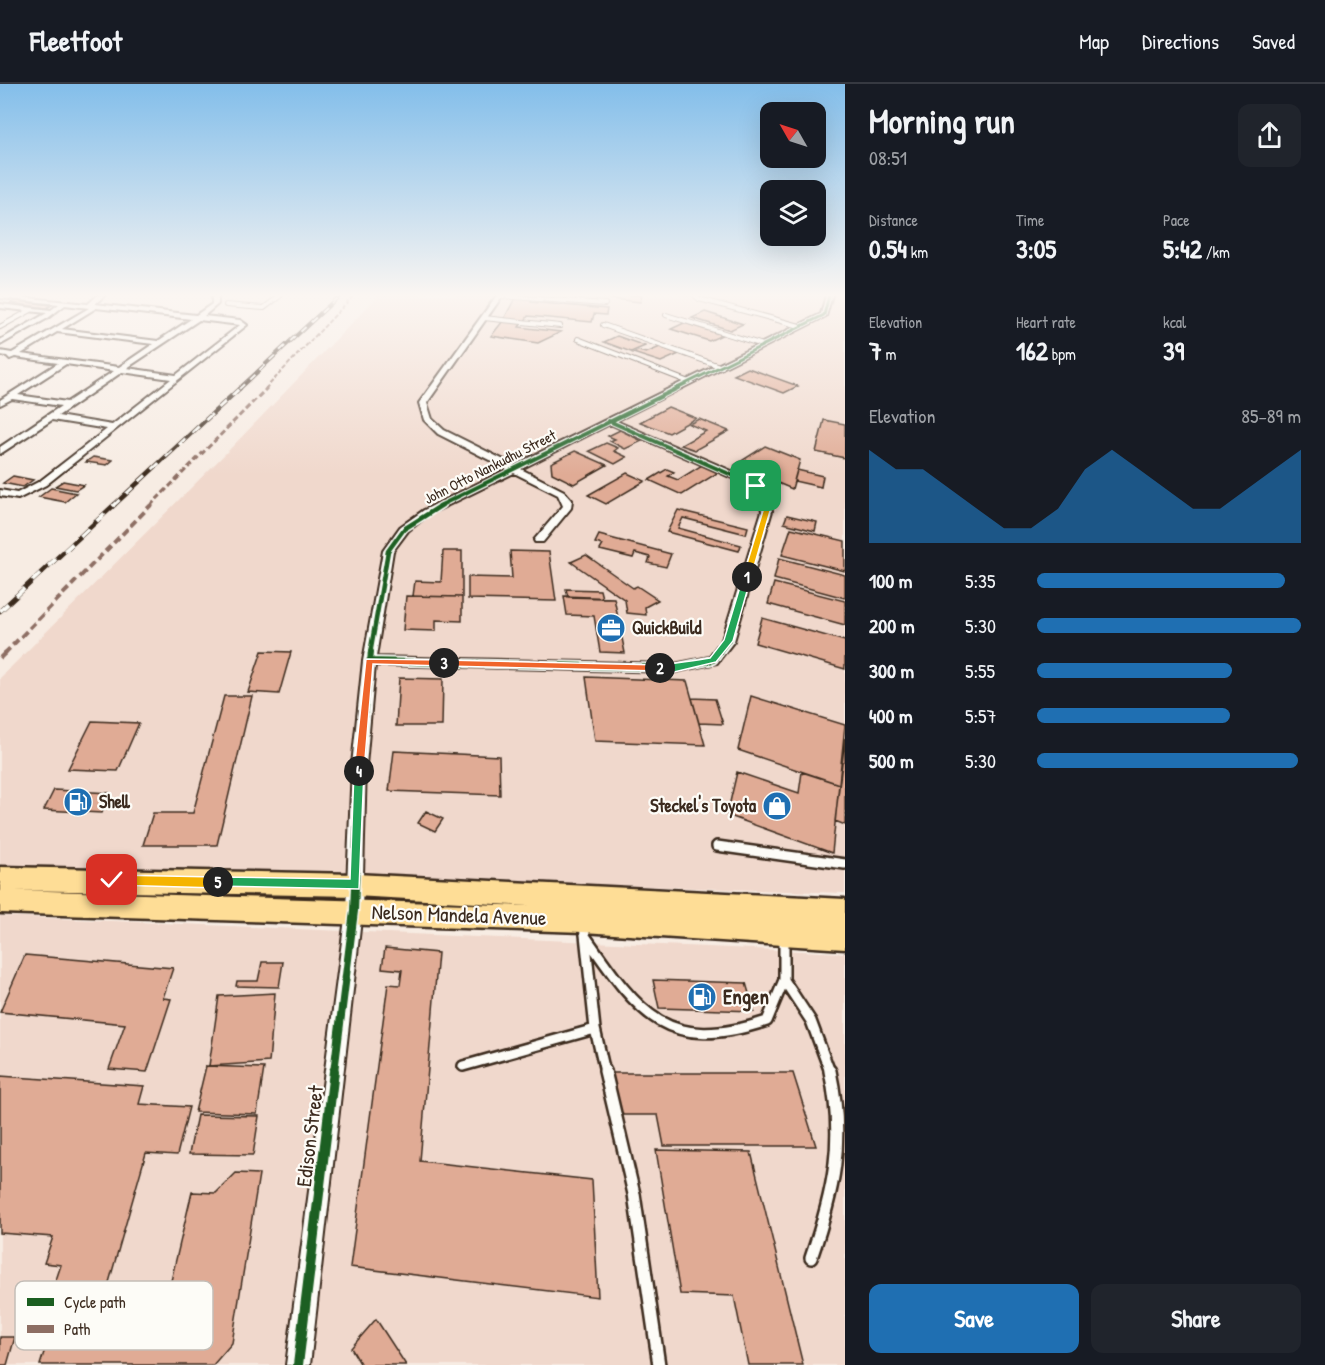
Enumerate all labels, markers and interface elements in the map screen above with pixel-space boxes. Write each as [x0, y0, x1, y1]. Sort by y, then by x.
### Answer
text: Fleetfoot [30, 22, 122, 60]
text: Map [1079, 27, 1109, 56]
text: Directions [1142, 27, 1219, 56]
text: Saved [1252, 27, 1295, 56]
text: Morning run [869, 99, 1015, 143]
north arrow [760, 102, 826, 168]
map controls [760, 102, 826, 246]
button: share [1238, 104, 1301, 167]
text: 08:51 [869, 144, 907, 171]
button: layers [760, 180, 826, 246]
text: Distance [869, 209, 918, 231]
text: Time [1016, 209, 1044, 231]
text: Pace [1163, 209, 1190, 231]
text: 0.54 [869, 231, 907, 266]
text: 3:05 [1016, 231, 1056, 266]
text: 5:42 [1163, 231, 1202, 266]
text: km [907, 241, 928, 263]
text: /km [1202, 241, 1230, 263]
text: Elevation [869, 311, 922, 333]
text: Heart rate [1016, 311, 1076, 333]
text: kcal [1163, 311, 1186, 333]
text: 7 [869, 333, 882, 368]
text: 162 [1016, 333, 1048, 368]
text: 39 [1163, 333, 1184, 368]
text: m [882, 343, 896, 365]
text: bpm [1048, 343, 1076, 365]
text: Elevation [869, 402, 935, 429]
text: 85–89 m [1241, 402, 1301, 429]
street label: John Otto Nankudhu Street [420, 424, 560, 509]
pin [730, 460, 781, 511]
icon: arrive [739, 469, 772, 502]
pin: 1 [732, 562, 762, 592]
text: 1 [744, 566, 750, 588]
text: 100 m [869, 567, 912, 594]
text: 5:35 [965, 567, 996, 594]
office icon: QuickBuild [595, 612, 627, 644]
text: 200 m [869, 612, 914, 639]
text: 5:30 [965, 612, 996, 639]
place label: QuickBuild [632, 615, 702, 640]
pin: 3 [429, 648, 459, 678]
text: 3 [440, 652, 448, 674]
pin: 2 [645, 653, 675, 683]
text: 2 [656, 657, 664, 679]
text: 300 m [869, 657, 914, 684]
text: 5:55 [965, 657, 995, 684]
text: 400 m [869, 702, 913, 729]
text: 5:57 [965, 702, 996, 729]
text: 500 m [869, 747, 914, 774]
text: 5:30 [965, 747, 996, 774]
pin: 4 [344, 756, 374, 786]
text: 4 [356, 760, 362, 782]
fuel station icon: Shell [62, 786, 94, 818]
place label: Shell [99, 789, 131, 814]
shop icon: Steckel's Toyota [761, 790, 793, 822]
place label: Steckel's Toyota [650, 793, 757, 819]
pin [86, 854, 137, 905]
icon: check [95, 863, 128, 896]
pin: 5 [203, 867, 233, 897]
text: 5 [215, 871, 221, 893]
street label: Nelson Mandela Avenue [371, 897, 547, 932]
fuel station icon: Engen [686, 981, 718, 1013]
place label: Engen [723, 982, 769, 1012]
street label: Edison Street [289, 1083, 330, 1188]
legend [15, 1281, 213, 1350]
button: Save [869, 1284, 1079, 1353]
button: Share [1091, 1284, 1301, 1353]
text: Cycle path [64, 1291, 126, 1313]
text: Path [64, 1318, 90, 1340]

